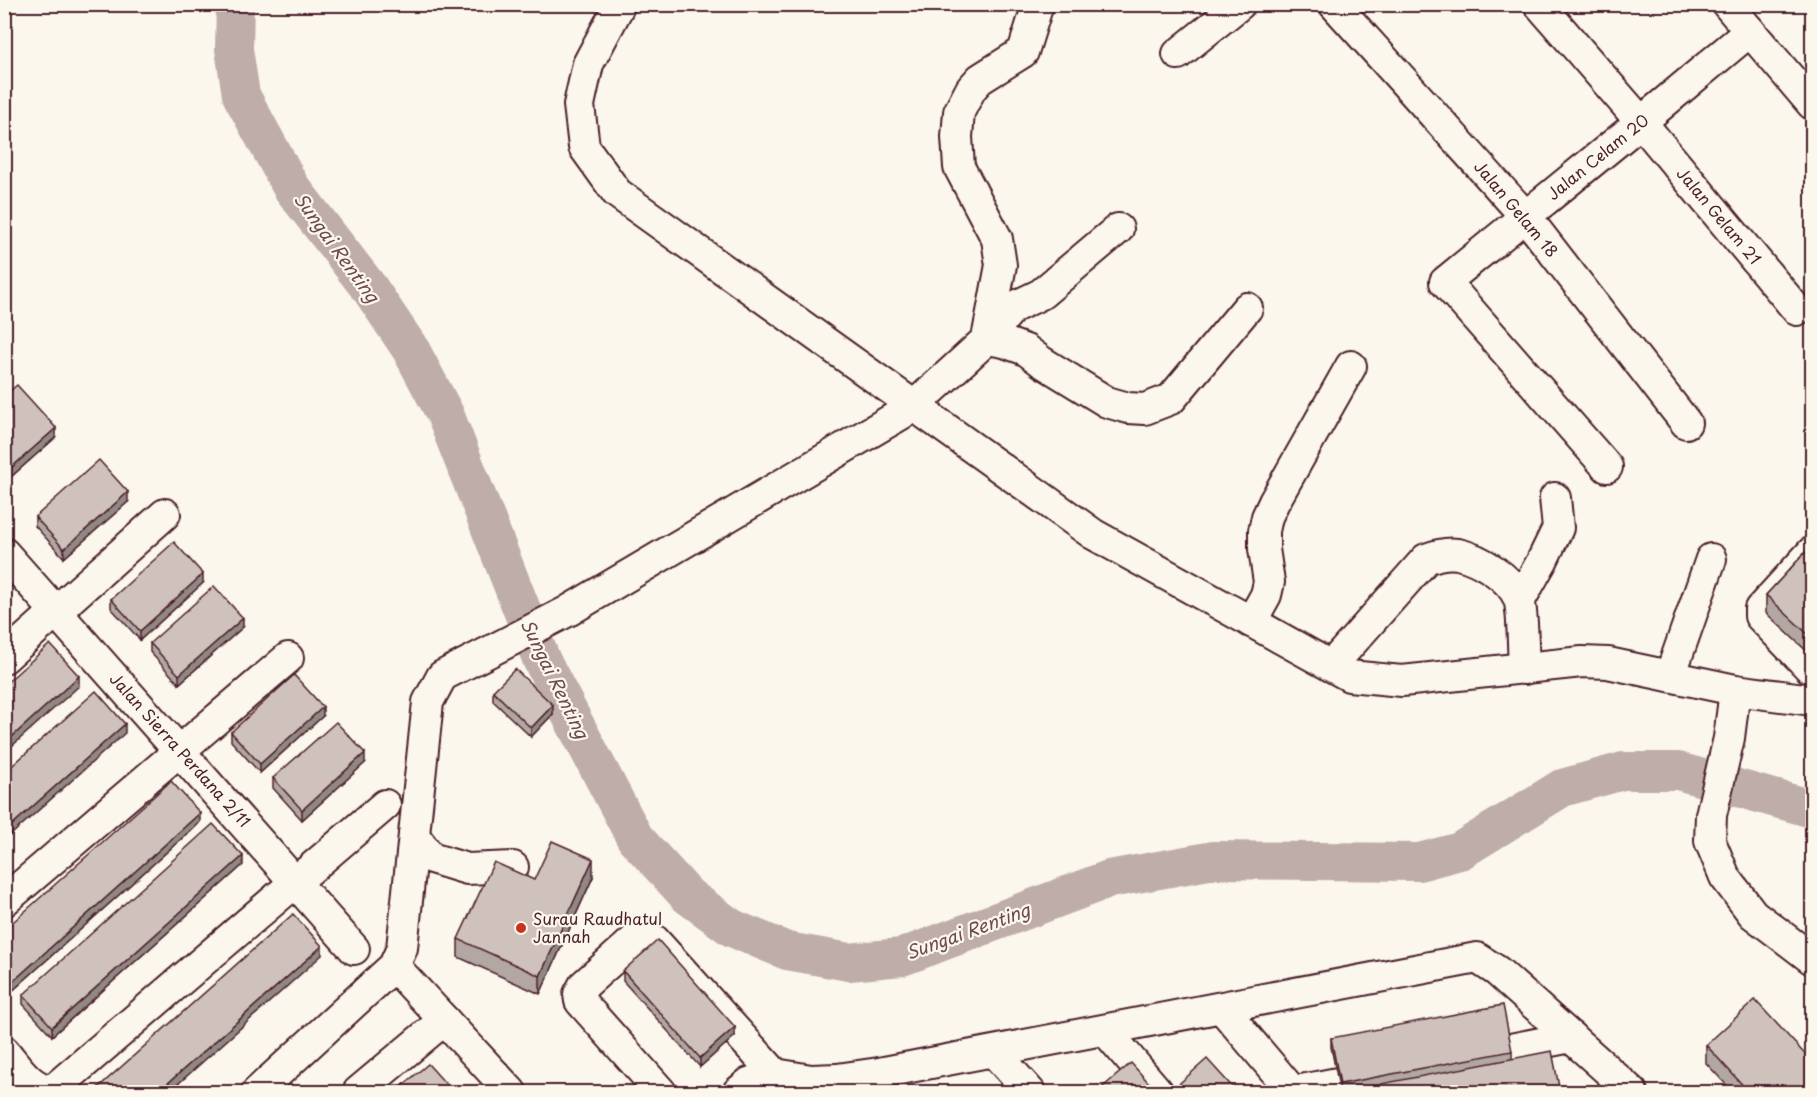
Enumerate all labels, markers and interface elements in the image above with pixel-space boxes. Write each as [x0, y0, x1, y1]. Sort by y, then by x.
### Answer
street label: Jalan Celam 20 [1541, 108, 1653, 205]
street label: Jalan Gelam 18 [1469, 155, 1564, 262]
street label: Jalan Gelam 21 [1672, 161, 1768, 269]
water label: Sungai Renting [288, 187, 387, 309]
water label: Sungai Renting [515, 614, 597, 744]
street label: Jalan Sierra Perdana 2/11 [105, 667, 257, 832]
water label: Sungai Renting [902, 895, 1035, 966]
place label: Surau Raudhatul Jannah [533, 906, 662, 948]
marker: Surau Raudhatul Jannah [514, 921, 528, 935]

